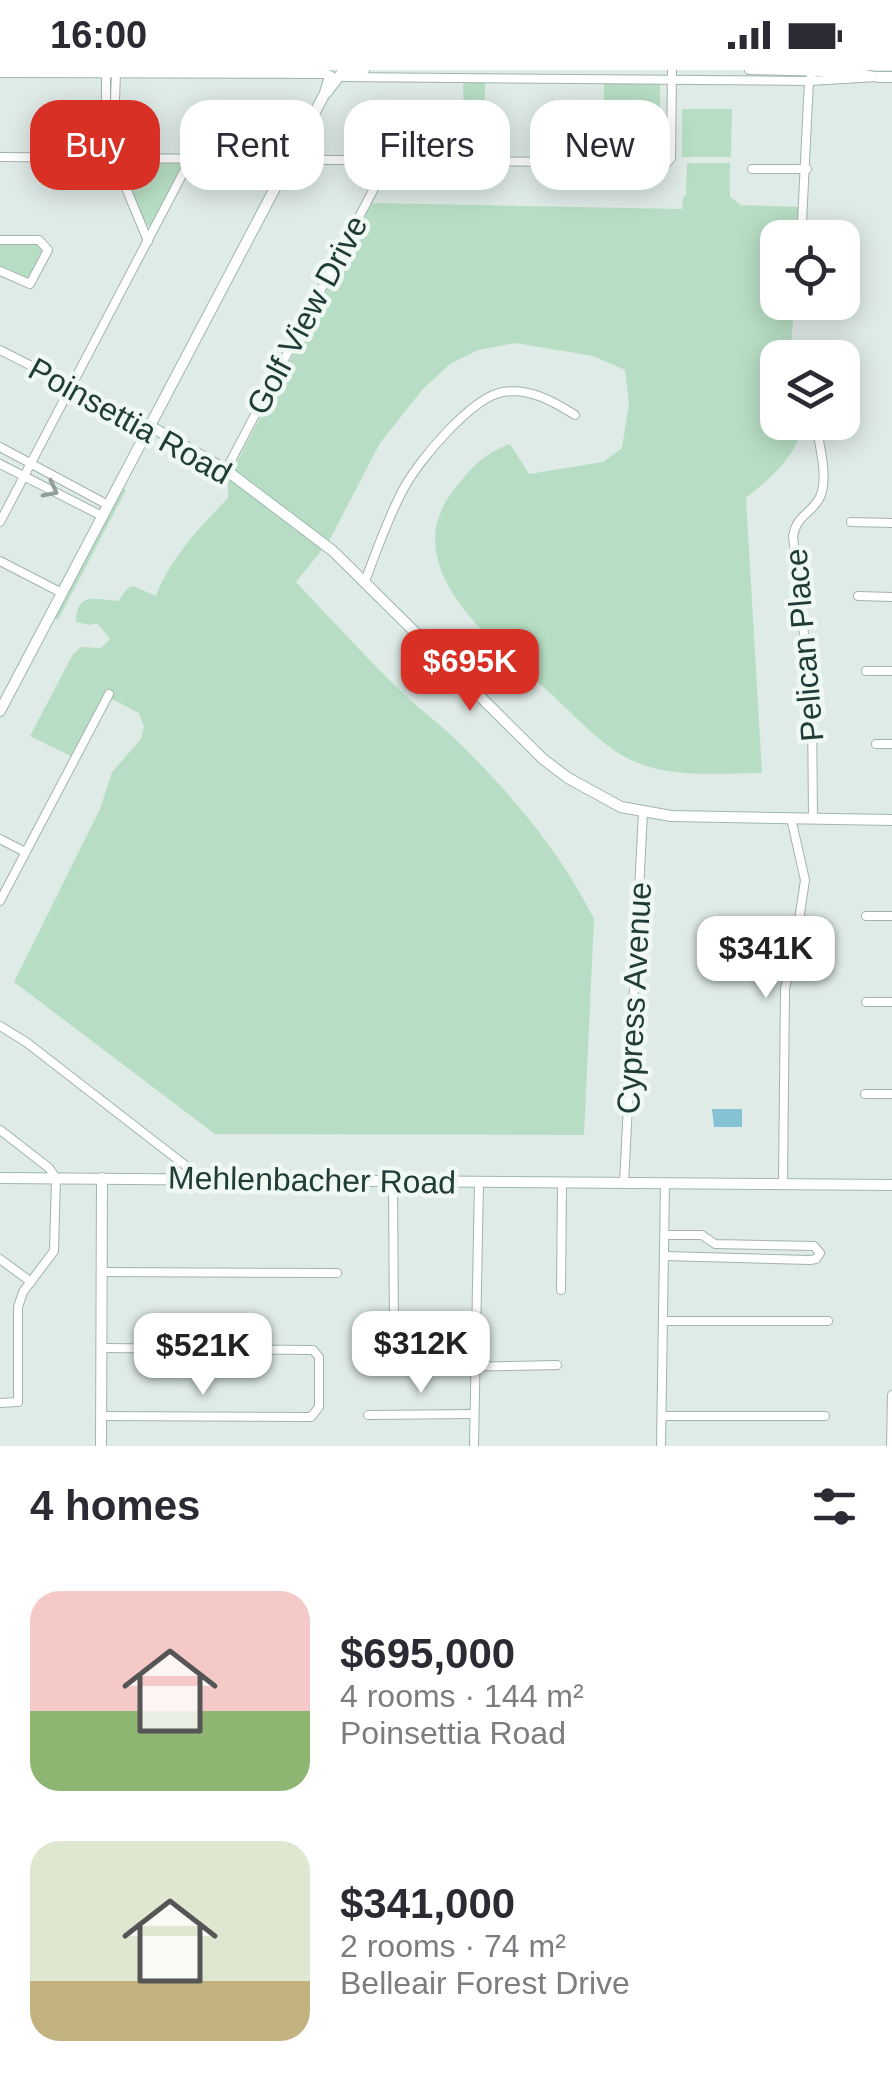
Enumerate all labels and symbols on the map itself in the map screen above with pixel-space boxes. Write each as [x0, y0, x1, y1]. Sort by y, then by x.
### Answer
street label: Golf View Drive [239, 209, 375, 421]
street label: Poinsettia Road [22, 350, 238, 492]
one-way arrow [41, 478, 59, 498]
street label: Pelican Place [778, 547, 830, 743]
pin: $695K [400, 629, 540, 714]
street label: Cypress Avenue [610, 881, 658, 1115]
pin: $341K [696, 916, 836, 1001]
street label: Mehlenbacher Road [168, 1159, 456, 1201]
pin: $312K [351, 1311, 491, 1396]
pin: $521K [133, 1313, 273, 1398]

